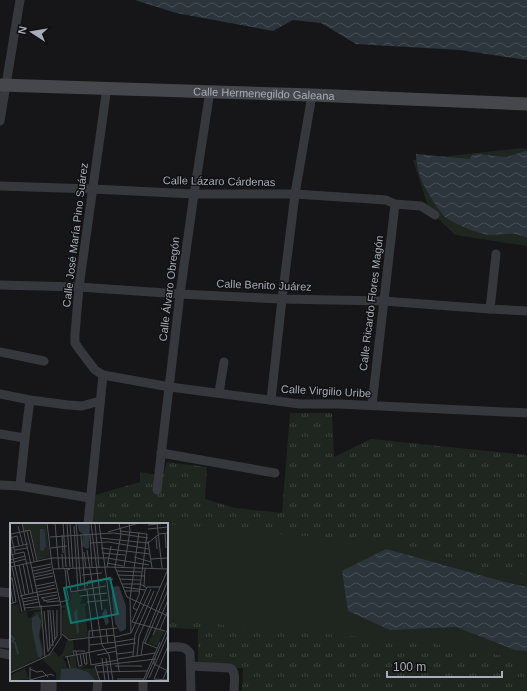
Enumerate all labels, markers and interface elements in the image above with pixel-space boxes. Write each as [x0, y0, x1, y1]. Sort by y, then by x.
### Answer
north arrow [12, 12, 52, 52]
text: N [16, 25, 29, 35]
street label: Calle Hermenegildo Galeana [193, 85, 336, 102]
street label: Calle José María Pino Suárez [60, 162, 90, 308]
street label: Calle Lázaro Cárdenas [163, 174, 276, 188]
street label: Calle Ricardo Flores Magón [357, 235, 385, 371]
street label: Calle Álvaro Obregón [157, 236, 181, 342]
street label: Calle Benito Juárez [216, 277, 312, 293]
street label: Calle Virgilio Uribe [281, 383, 371, 399]
inset map [10, 523, 168, 681]
scale bar [387, 653, 502, 679]
text: 100 m [393, 660, 426, 674]

